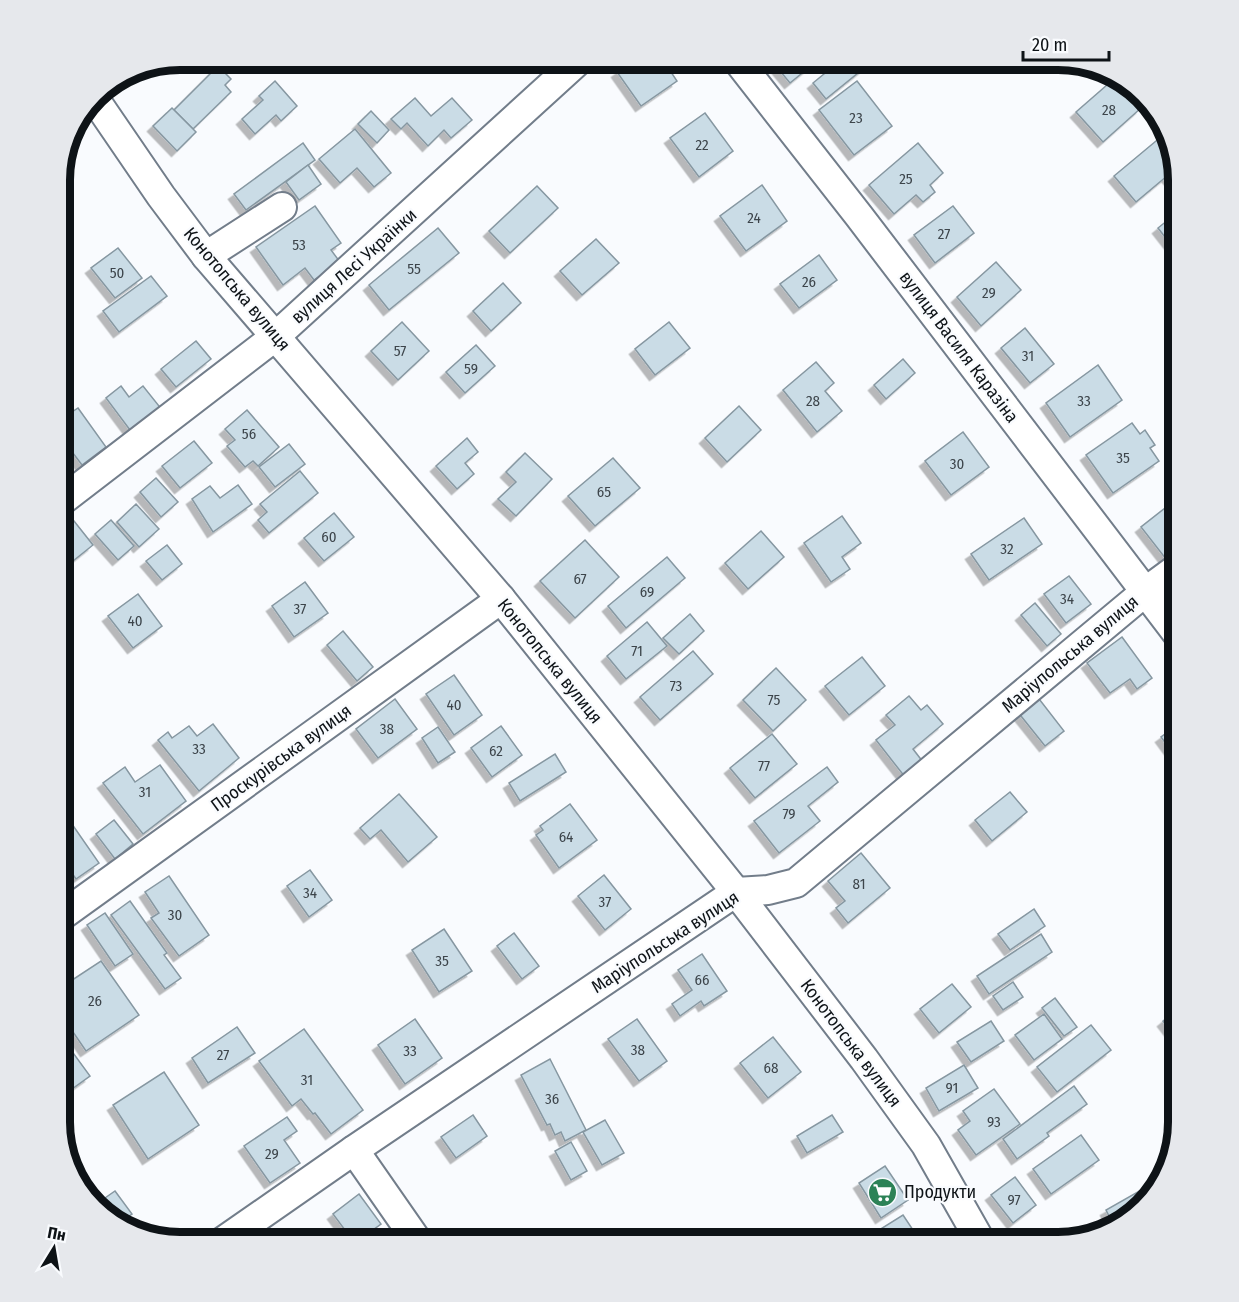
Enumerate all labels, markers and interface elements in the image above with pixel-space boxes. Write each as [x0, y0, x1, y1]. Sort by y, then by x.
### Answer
scale bar [1023, 24, 1108, 62]
text: 20 m [1032, 34, 1067, 56]
house number: 28 [1102, 101, 1116, 119]
house number: 23 [849, 109, 863, 127]
house number: 22 [695, 136, 709, 154]
house number: 25 [899, 170, 913, 188]
street label: вулиця Лесі Українки [287, 204, 421, 328]
house number: 24 [747, 209, 761, 227]
street label: Конотопська вулиця [179, 223, 295, 355]
house number: 27 [938, 225, 950, 243]
house number: 53 [292, 236, 306, 254]
house number: 55 [407, 260, 421, 278]
house number: 50 [110, 264, 124, 282]
street label: вулиця Василя Каразіна [895, 267, 1023, 427]
house number: 26 [802, 273, 816, 291]
house number: 29 [982, 284, 996, 302]
house number: 57 [394, 342, 406, 360]
house number: 31 [1022, 347, 1034, 365]
house number: 59 [464, 360, 478, 378]
house number: 28 [806, 392, 820, 410]
house number: 33 [1077, 392, 1091, 410]
house number: 56 [242, 425, 256, 443]
house number: 35 [1116, 449, 1130, 467]
house number: 30 [950, 455, 964, 473]
house number: 65 [597, 483, 611, 501]
house number: 60 [321, 528, 337, 546]
house number: 32 [1000, 540, 1014, 558]
house number: 67 [573, 570, 587, 588]
house number: 69 [640, 583, 654, 601]
street label: Маріупольська вулиця [997, 590, 1143, 718]
house number: 34 [1060, 590, 1074, 608]
street label: Конотопська вулиця [493, 594, 607, 728]
house number: 37 [294, 600, 306, 618]
house number: 40 [127, 612, 143, 630]
house number: 71 [631, 642, 643, 660]
house number: 73 [670, 677, 683, 695]
house number: 75 [768, 691, 780, 709]
house number: 40 [446, 696, 462, 714]
street label: Проскурівська вулиця [206, 700, 356, 816]
house number: 38 [380, 720, 394, 738]
house number: 33 [192, 740, 206, 758]
house number: 62 [489, 742, 503, 760]
house number: 77 [758, 757, 770, 775]
house number: 31 [139, 783, 151, 801]
house number: 79 [782, 805, 796, 823]
house number: 64 [559, 828, 573, 846]
house number: 81 [853, 875, 865, 893]
house number: 34 [303, 884, 317, 902]
street label: Маріупольська вулиця [587, 886, 743, 998]
house number: 37 [599, 893, 611, 911]
house number: 30 [168, 906, 182, 924]
house number: 35 [435, 952, 449, 970]
house number: 66 [695, 971, 709, 989]
street label: Конотопська вулиця [796, 975, 906, 1111]
house number: 26 [88, 992, 102, 1010]
house number: 38 [631, 1041, 645, 1059]
house number: 33 [403, 1042, 417, 1060]
house number: 27 [217, 1046, 229, 1064]
house number: 68 [764, 1059, 778, 1077]
house number: 31 [301, 1071, 313, 1089]
house number: 91 [946, 1079, 958, 1097]
house number: 36 [545, 1090, 559, 1108]
house number: 93 [987, 1113, 1001, 1131]
house number: 29 [265, 1145, 279, 1163]
supermarket icon: Продукти [867, 1176, 899, 1208]
place label: Продукти [904, 1181, 976, 1203]
house number: 97 [1007, 1191, 1021, 1209]
north arrow [24, 1218, 84, 1278]
text: Пн [46, 1223, 67, 1245]

